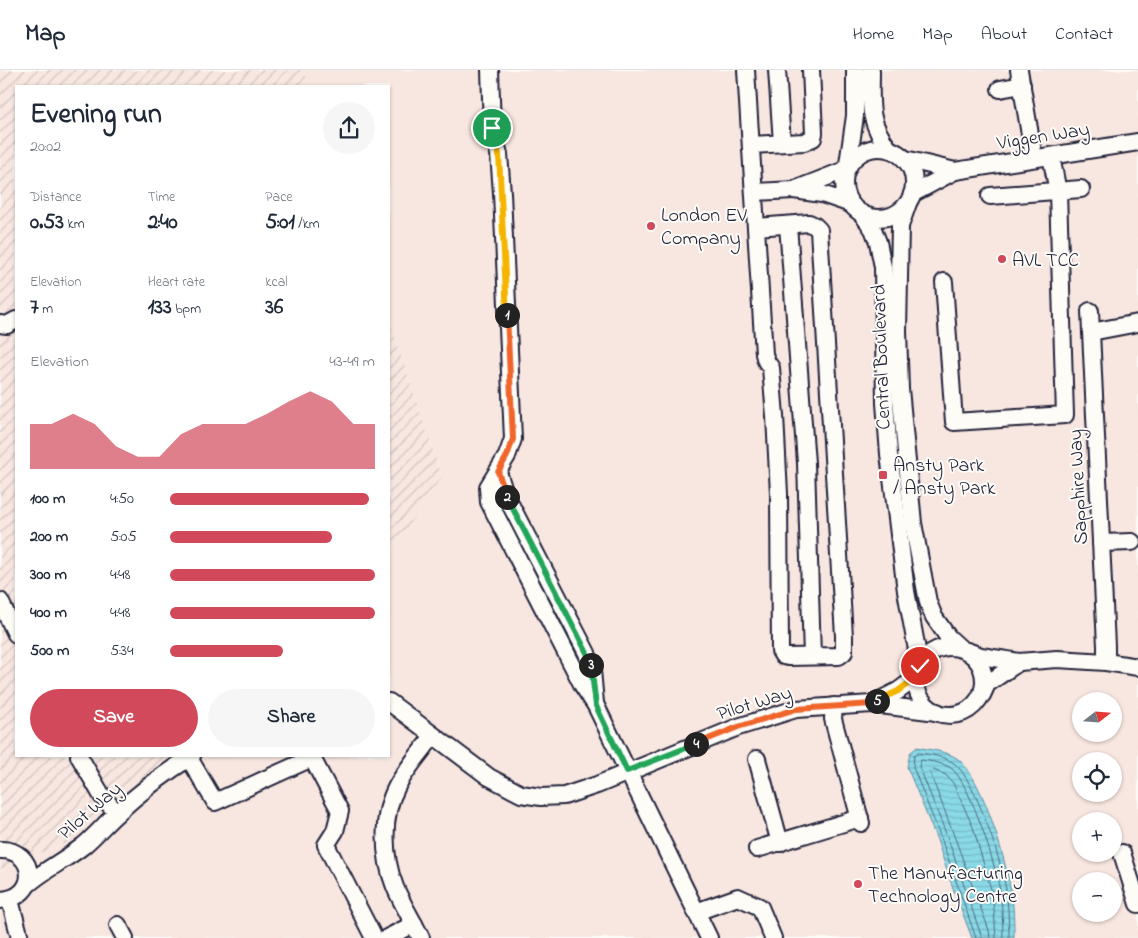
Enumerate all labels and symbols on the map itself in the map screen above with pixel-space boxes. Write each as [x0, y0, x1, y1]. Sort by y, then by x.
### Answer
pin [471, 107, 513, 149]
street label: Viggen Way [994, 116, 1092, 160]
place label: London EV Company [661, 202, 747, 254]
marker: London EV Company [645, 220, 657, 232]
place label: AVL TCC [1012, 247, 1079, 276]
marker: AVL TCC [996, 253, 1008, 265]
street label: Central Boulevard [865, 284, 900, 430]
pin: 1 [494, 302, 520, 328]
street label: Sapphire Way [1062, 428, 1097, 545]
place label: Ansty Park / Ansty Park [893, 452, 996, 504]
marker: Ansty Park / Ansty Park [877, 469, 889, 481]
pin: 2 [494, 484, 520, 510]
pin [899, 645, 941, 687]
pin: 3 [578, 652, 604, 678]
street label: Pilot Way [714, 679, 796, 729]
pin: 5 [864, 688, 890, 714]
north arrow [1072, 692, 1122, 742]
pin: 4 [684, 732, 708, 756]
street label: Pilot Way [52, 776, 129, 848]
place label: The Manufacturing Technology Centre [868, 860, 1023, 913]
marker: The Manufacturing Technology Centre [852, 878, 864, 890]

